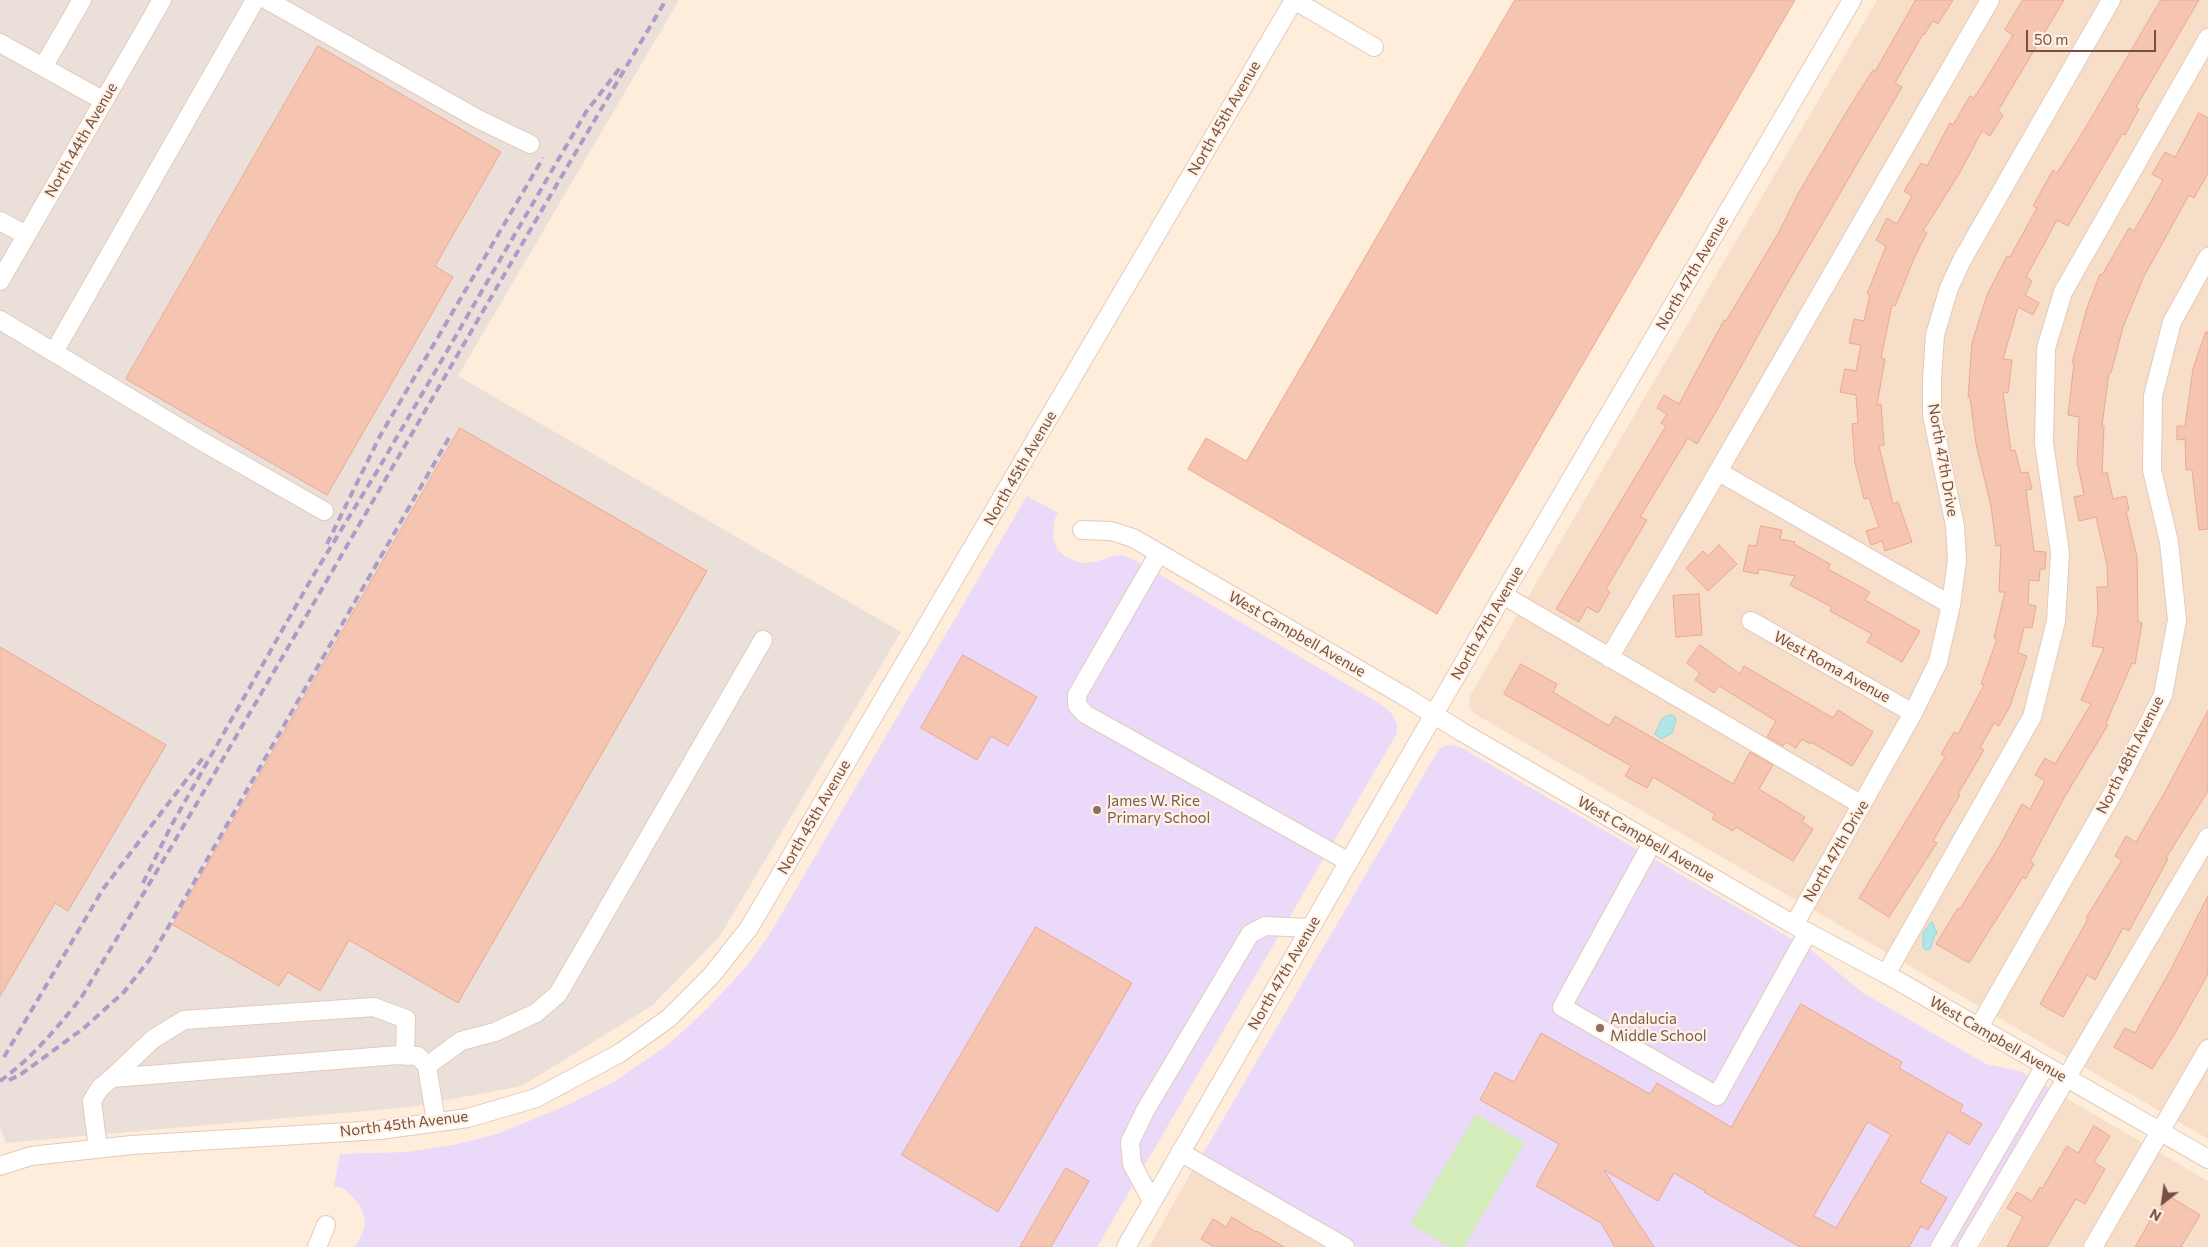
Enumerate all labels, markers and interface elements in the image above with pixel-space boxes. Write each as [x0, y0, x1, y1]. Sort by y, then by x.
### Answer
scale bar [2028, 20, 2158, 52]
text: 50 m [2034, 30, 2068, 48]
street label: North 45th Avenue [1184, 58, 1264, 178]
street label: North 44th Avenue [41, 79, 121, 201]
street label: North 47th Avenue [1652, 213, 1732, 333]
street label: North 47th Drive [1924, 402, 1962, 518]
street label: North 45th Avenue [980, 408, 1060, 528]
street label: North 47th Avenue [1447, 563, 1527, 683]
street label: West Campbell Avenue [1225, 587, 1369, 681]
street label: West Roma Avenue [1771, 628, 1893, 706]
street label: North 48th Avenue [2093, 693, 2167, 817]
street label: North 45th Avenue [774, 757, 854, 877]
place label: James W. Rice Primary School [1107, 792, 1210, 827]
street label: West Campbell Avenue [1574, 792, 1718, 886]
street label: North 47th Drive [1800, 797, 1872, 905]
marker: James W. Rice Primary School [1091, 804, 1103, 816]
street label: North 47th Avenue [1244, 913, 1324, 1033]
street label: West Campbell Avenue [1926, 992, 2070, 1086]
place label: Andalucia Middle School [1610, 1010, 1707, 1045]
marker: Andalucia Middle School [1594, 1022, 1606, 1034]
street label: North 45th Avenue [339, 1107, 469, 1141]
north arrow [2138, 1177, 2188, 1227]
text: N [2146, 1205, 2164, 1225]

